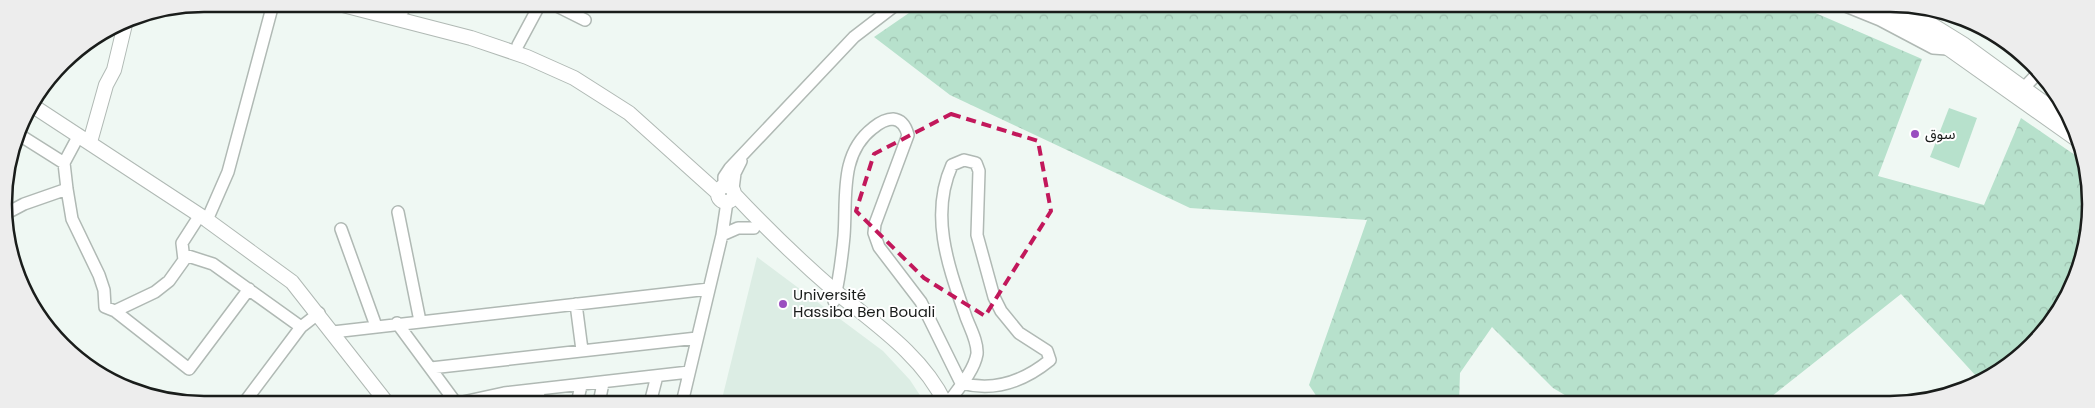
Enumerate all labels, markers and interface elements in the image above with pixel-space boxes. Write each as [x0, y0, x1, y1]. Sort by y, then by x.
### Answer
place label: سوق [1925, 123, 1956, 144]
marker: سوق [1909, 128, 1921, 140]
place label: Université Hassiba Ben Bouali [793, 284, 935, 322]
marker: Université Hassiba Ben Bouali [777, 298, 789, 310]

